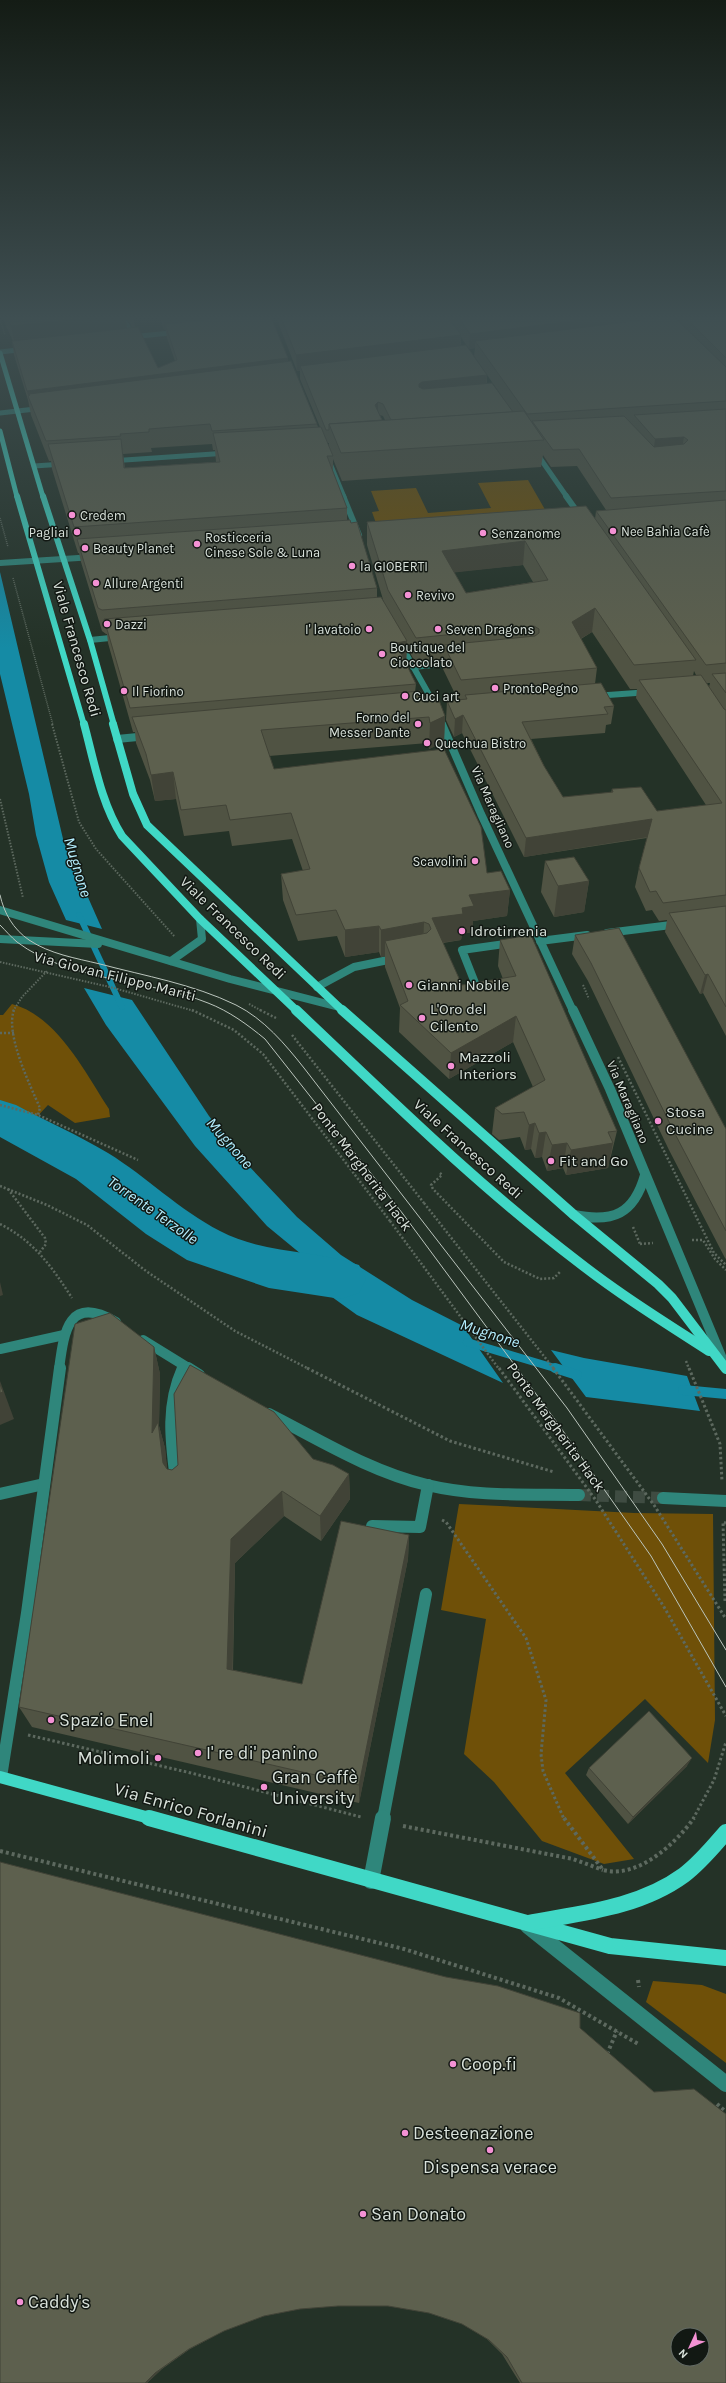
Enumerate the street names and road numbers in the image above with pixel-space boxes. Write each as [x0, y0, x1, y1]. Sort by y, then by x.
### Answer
street label: Viale Francesco Redi [49, 579, 105, 719]
street label: Via Maragliano [468, 764, 518, 850]
street label: Viale Francesco Redi [176, 873, 290, 983]
street label: Via Giovan Filippo Mariti [32, 947, 198, 1005]
street label: Via Maragliano [604, 1058, 652, 1146]
street label: Viale Francesco Redi [410, 1095, 526, 1203]
street label: Ponte Margherita Hack [308, 1099, 416, 1235]
street label: Ponte Margherita Hack [503, 1359, 609, 1495]
street label: Via Enrico Forlanini [112, 1778, 270, 1842]

